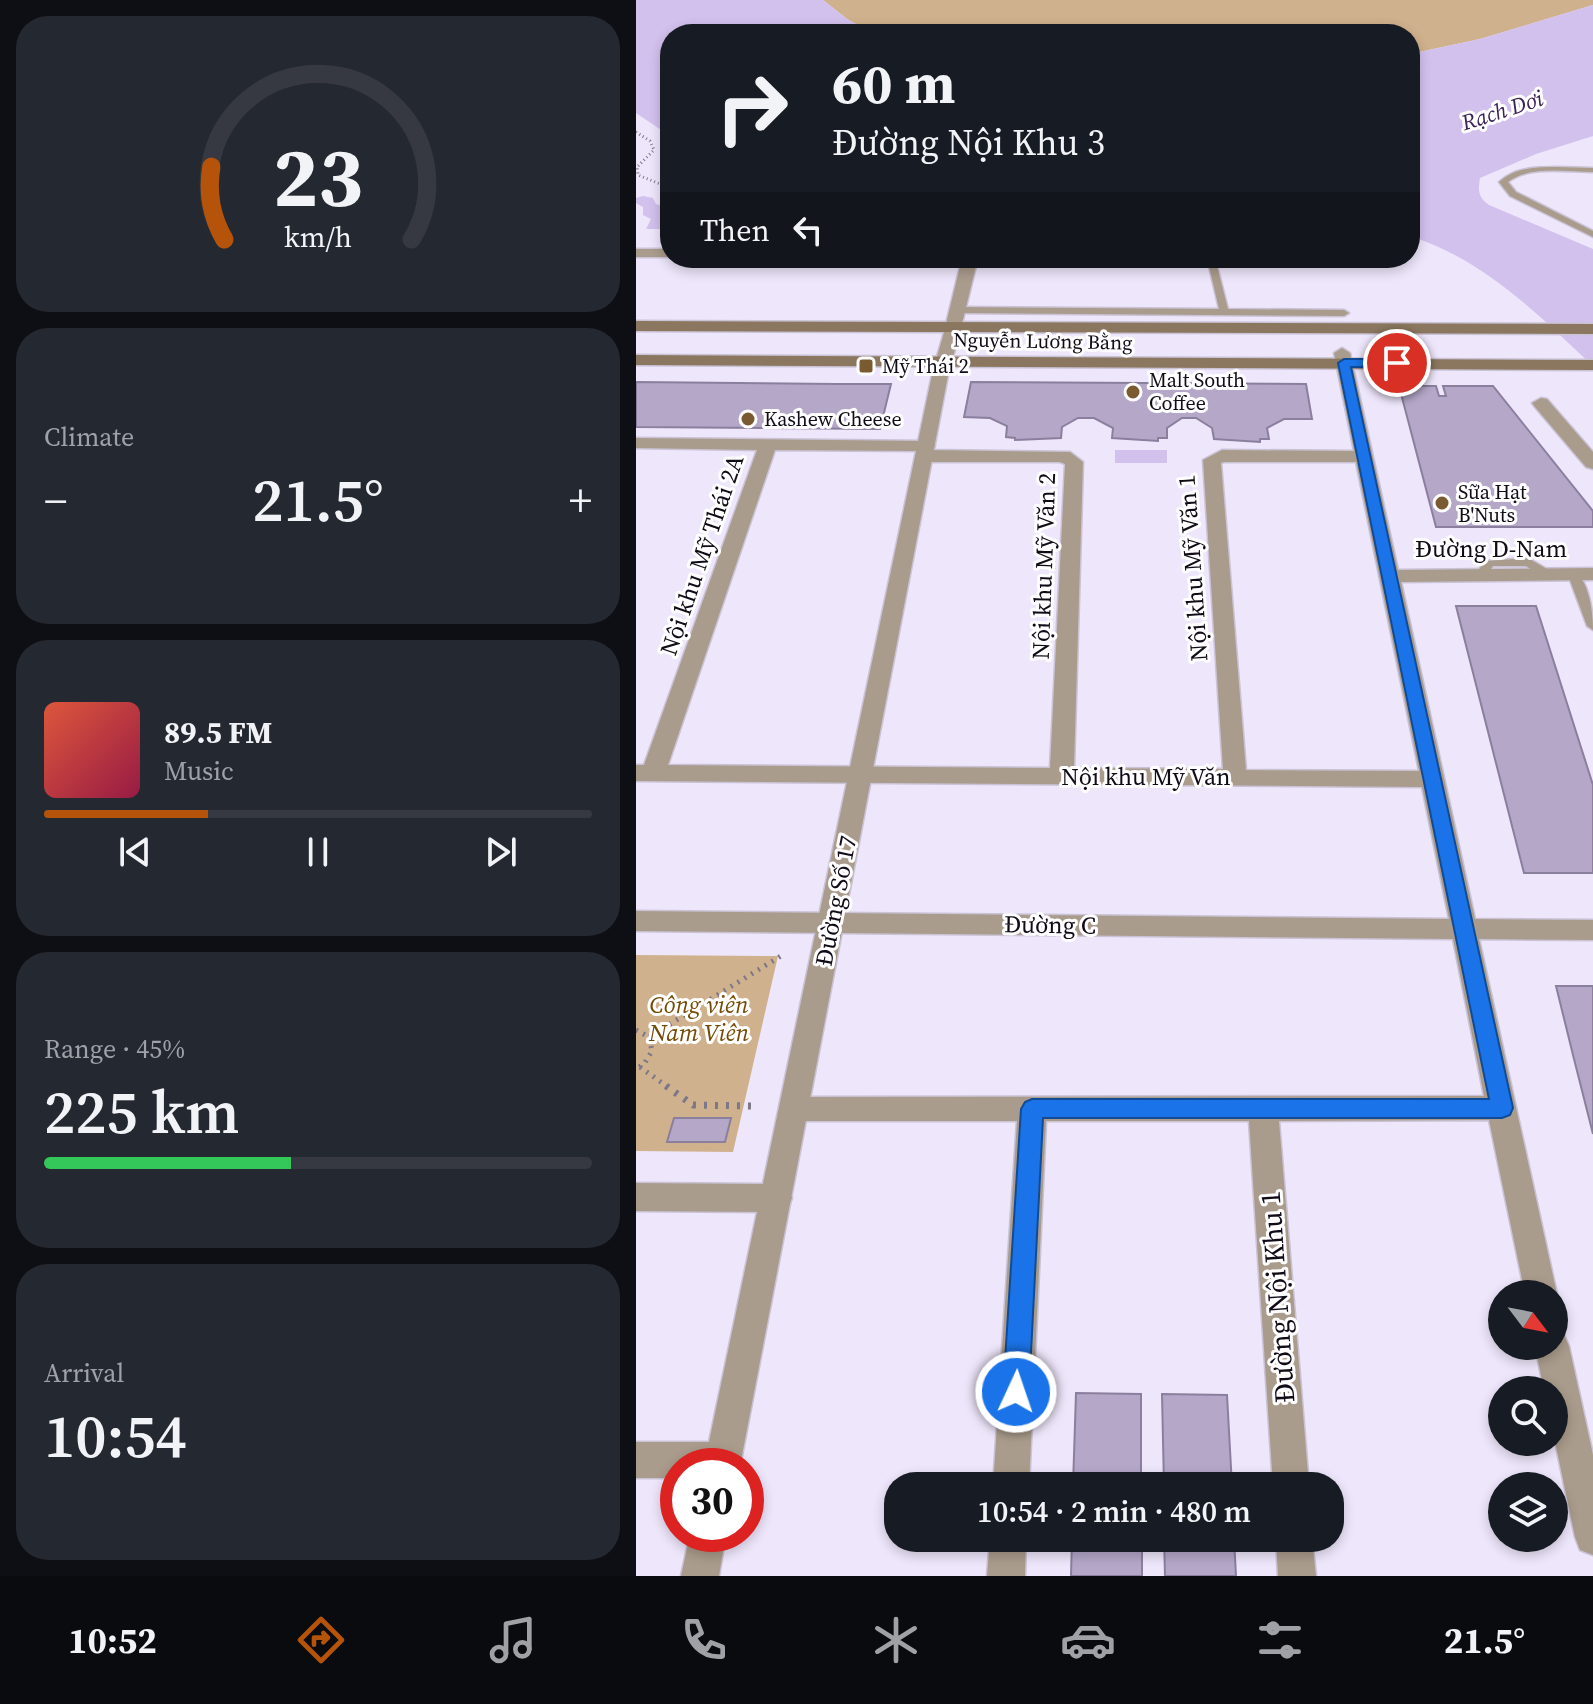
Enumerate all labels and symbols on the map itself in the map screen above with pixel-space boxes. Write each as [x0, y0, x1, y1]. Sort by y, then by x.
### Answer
water label: Rạch Dơi [1456, 83, 1547, 138]
street label: Nguyễn Lương Bằng [953, 325, 1133, 357]
pin [1363, 329, 1431, 397]
place label: Mỹ Thái 2 [882, 352, 969, 380]
marker: Mỹ Thái 2 [857, 357, 875, 375]
place label: Malt South Coffee [1149, 366, 1245, 417]
marker: Malt South Coffee [1124, 383, 1142, 401]
place label: Kashew Cheese [764, 405, 902, 433]
marker: Kashew Cheese [739, 410, 757, 428]
street label: Nội khu Mỹ Thái 2A [652, 450, 751, 660]
street label: Nội khu Mỹ Văn 2 [1024, 472, 1063, 660]
street label: Nội khu Mỹ Văn 1 [1170, 474, 1215, 662]
place label: Sữa Hạt B'Nuts [1458, 478, 1527, 529]
marker: Sữa Hạt B'Nuts [1433, 494, 1451, 512]
street label: Đường D-Nam [1415, 532, 1567, 565]
street label: Nội khu Mỹ Văn [1061, 760, 1231, 793]
street label: Đường Số 17 [807, 833, 864, 969]
street label: Đường C [1004, 907, 1096, 942]
park label: Công viên Nam Viên [648, 988, 750, 1049]
street label: Đường Nội Khu 1 [1251, 1190, 1303, 1404]
north arrow [1488, 1280, 1568, 1360]
position arrow [974, 1350, 1058, 1434]
speed limit sign: 30 [660, 1448, 764, 1552]

